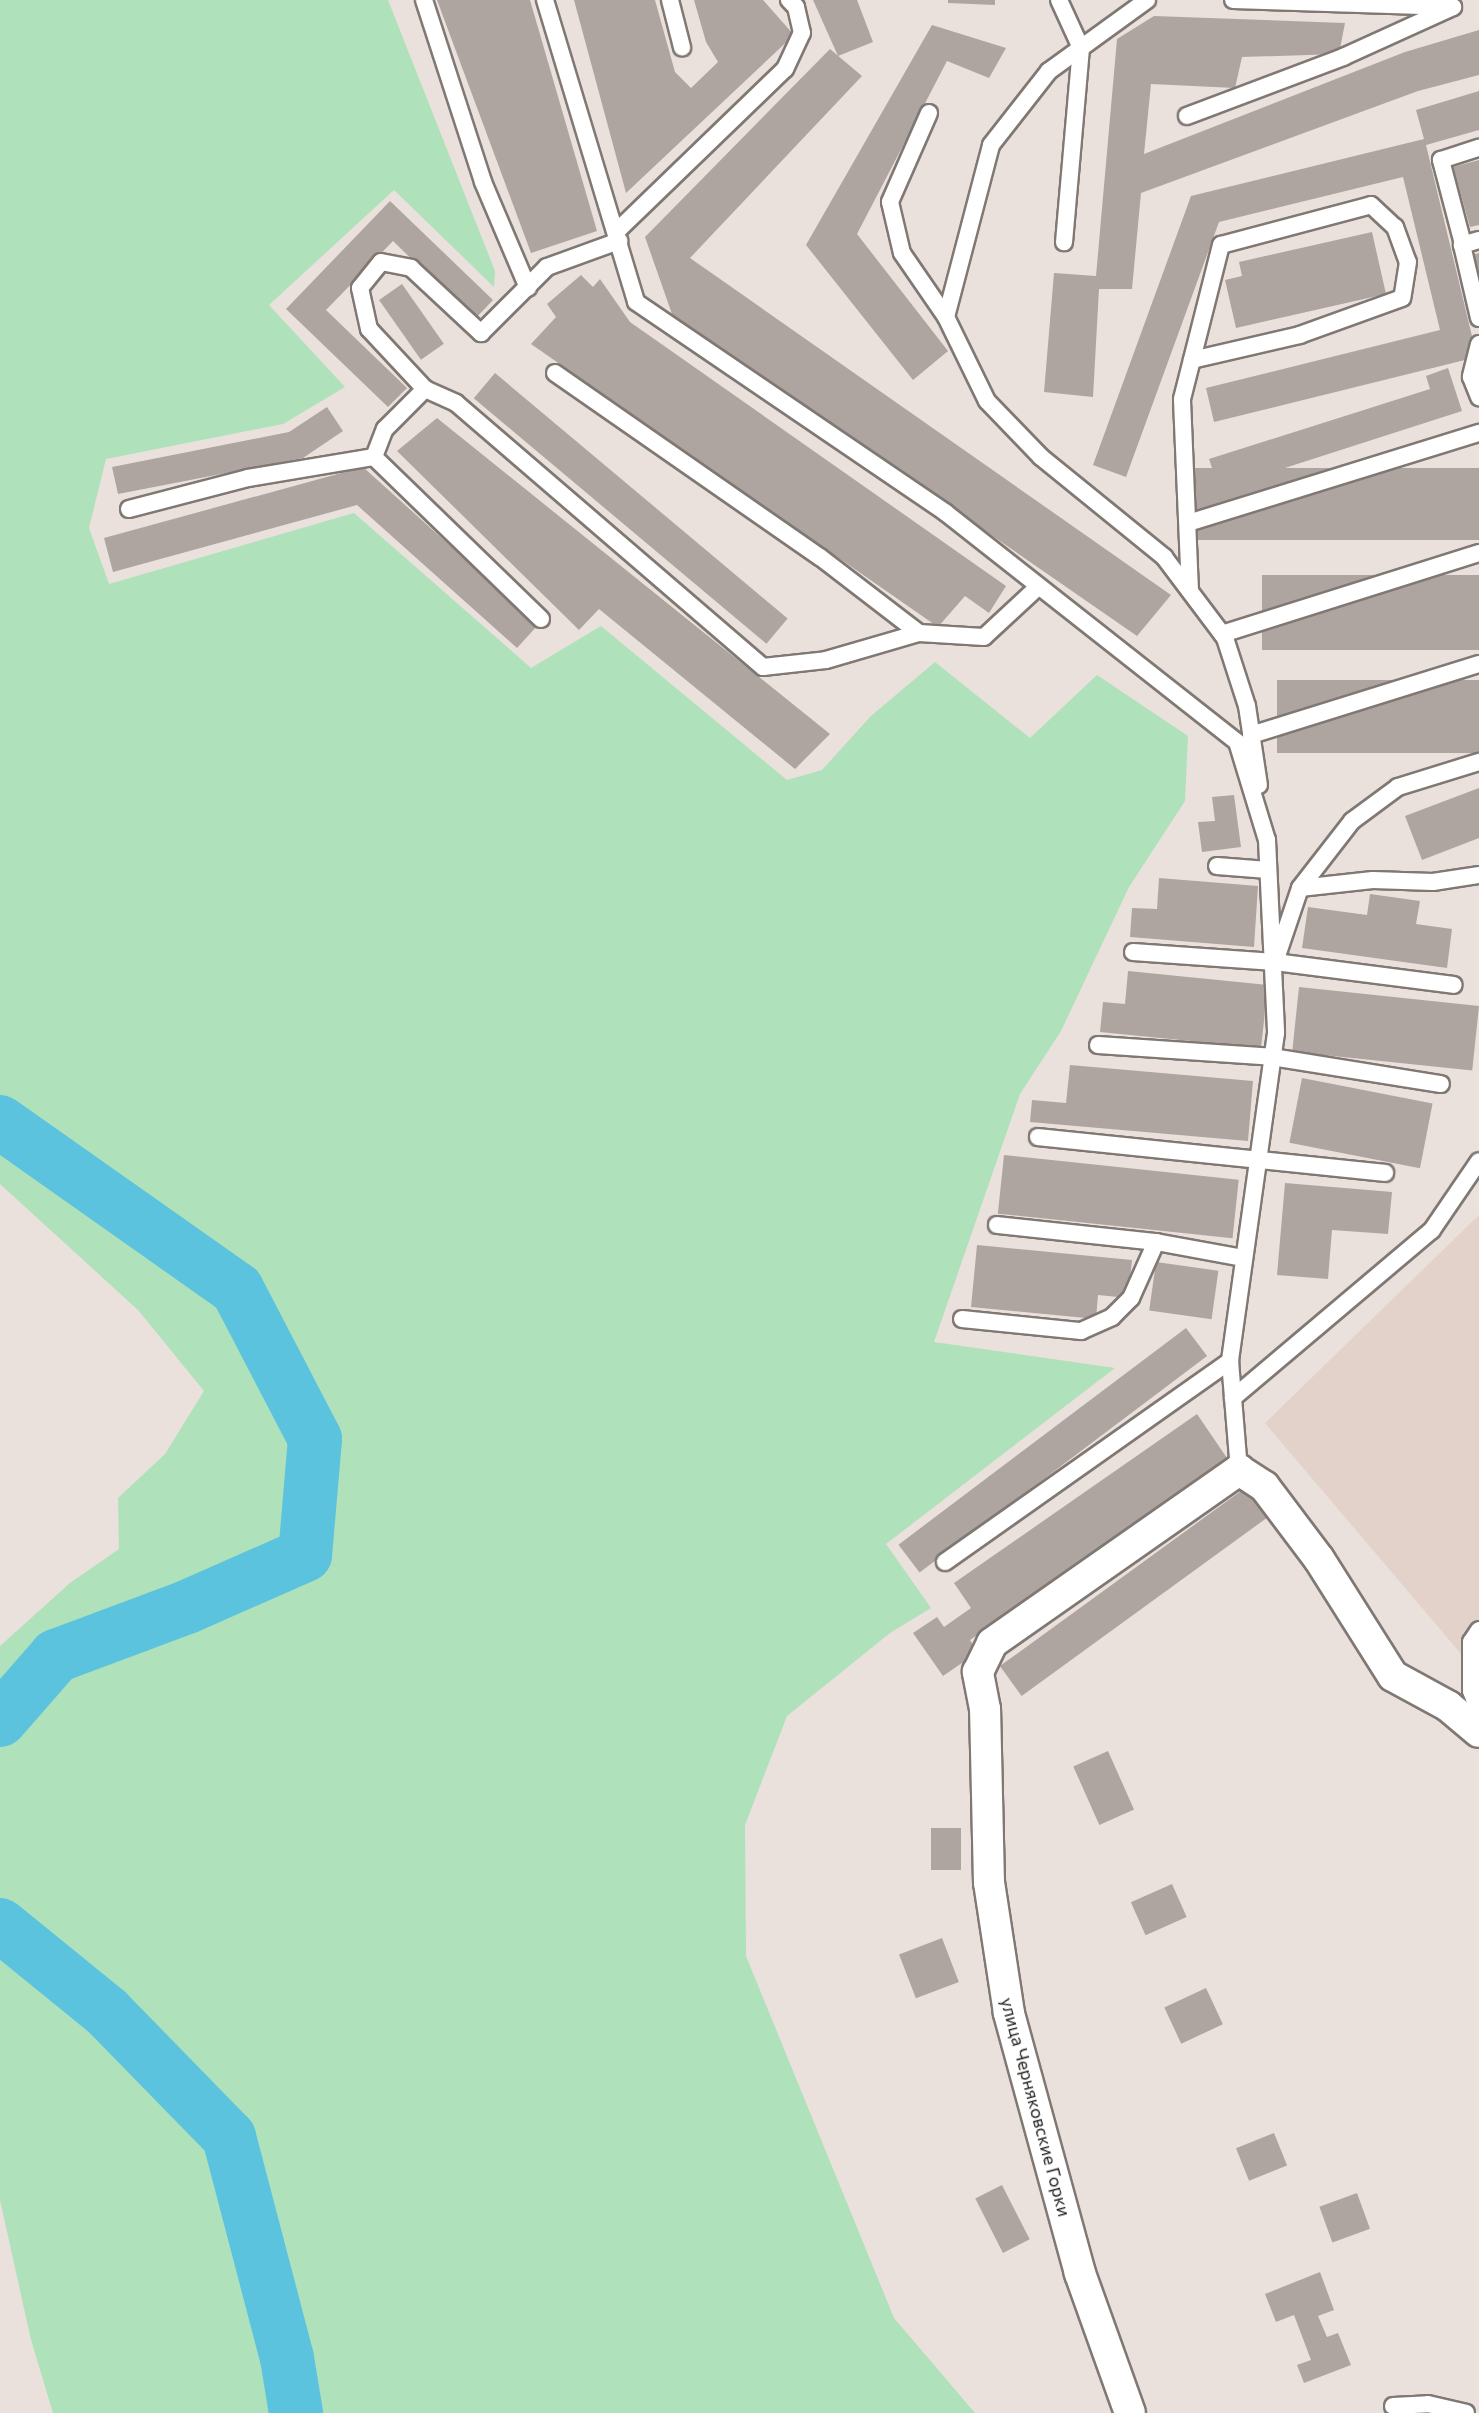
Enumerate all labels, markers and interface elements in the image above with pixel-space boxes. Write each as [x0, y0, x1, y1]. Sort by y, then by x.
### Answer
street label: улица Черняковские Горки [996, 1995, 1076, 2219]

